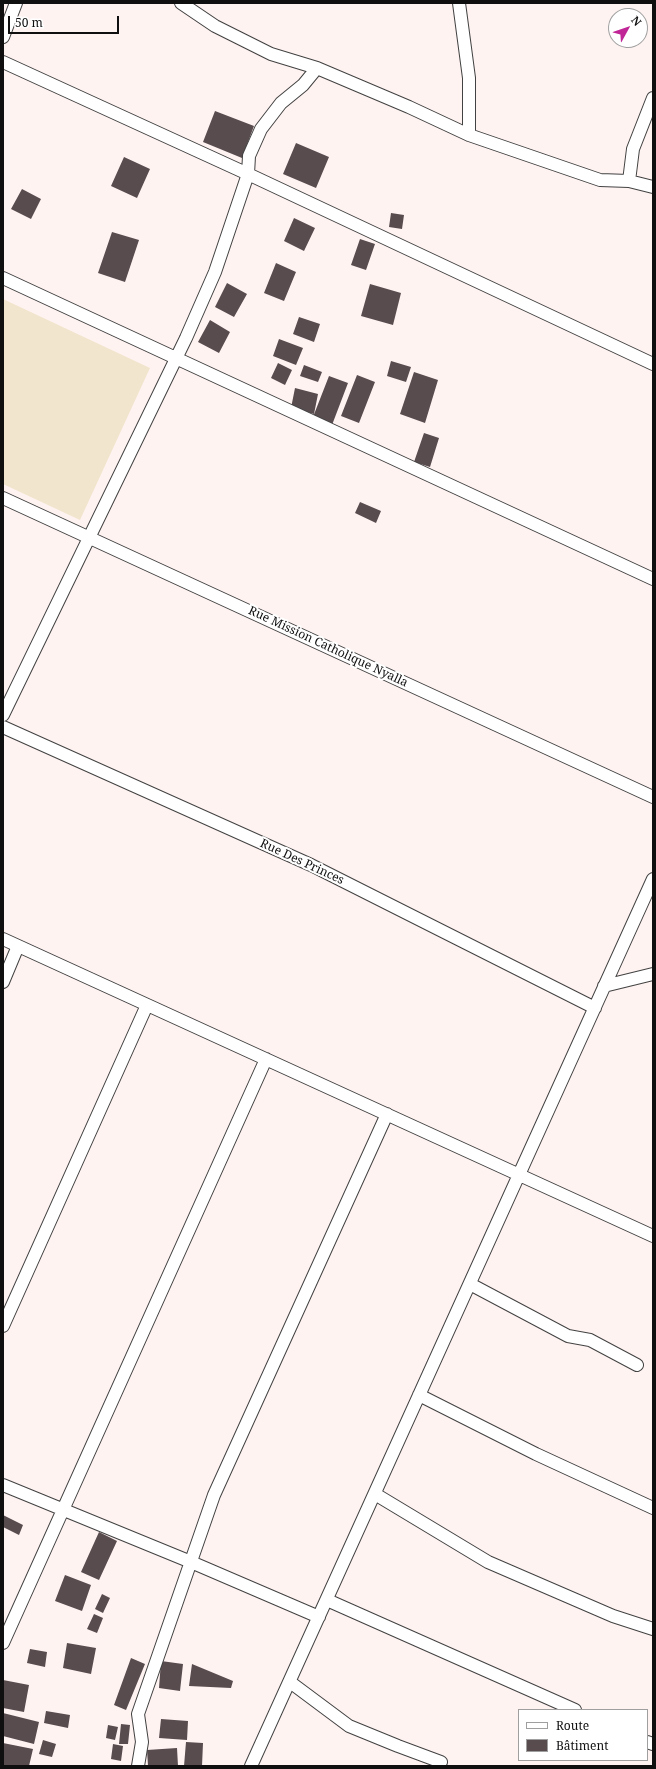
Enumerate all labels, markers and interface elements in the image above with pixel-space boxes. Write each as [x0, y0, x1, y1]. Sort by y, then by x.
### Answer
scale bar [10, 8, 121, 34]
north arrow [608, 8, 648, 48]
text: N [628, 12, 645, 29]
text: 50 m [15, 14, 43, 31]
street label: Rue Mission Catholique Nyalla [246, 604, 410, 690]
street label: Rue Des Princes [258, 836, 346, 888]
legend [518, 1709, 648, 1761]
text: Route [556, 1717, 589, 1734]
text: Bâtiment [556, 1737, 608, 1754]

